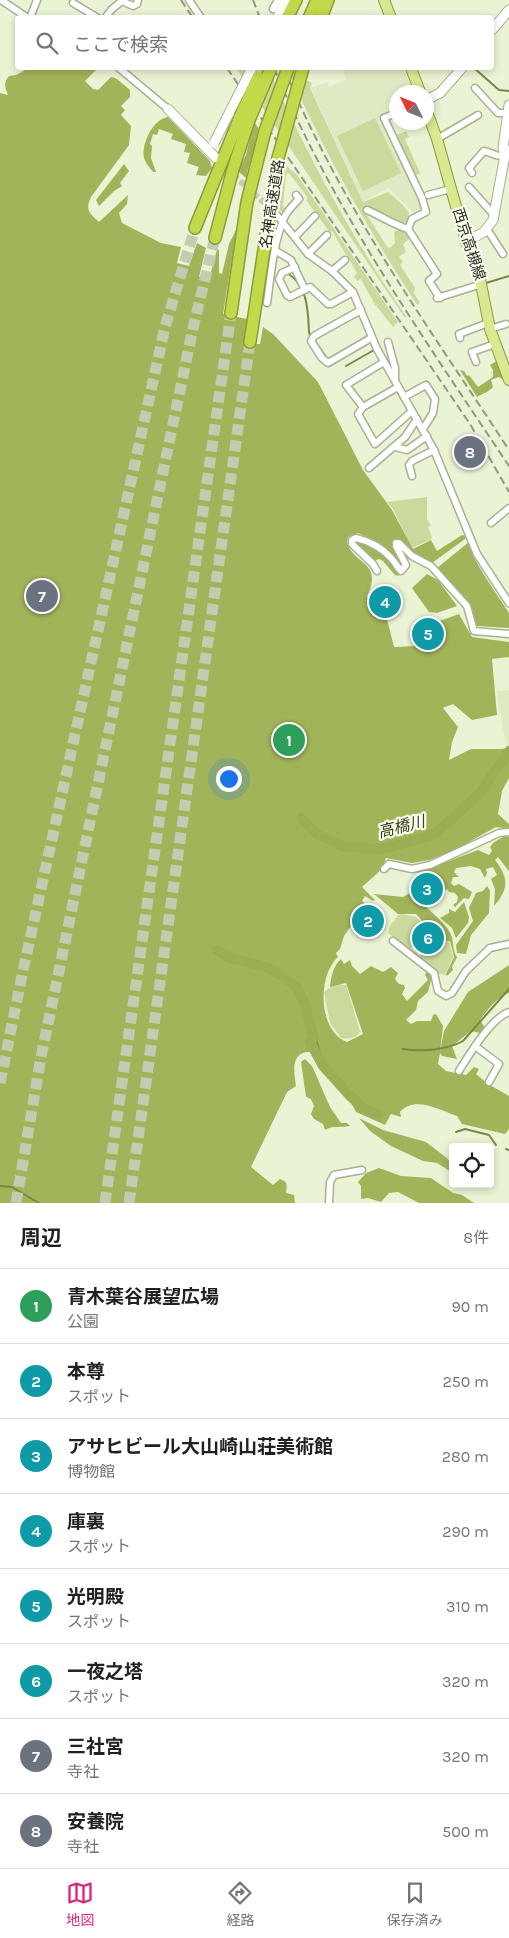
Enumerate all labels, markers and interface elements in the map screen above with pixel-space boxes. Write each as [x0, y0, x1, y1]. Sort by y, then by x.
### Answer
search box [15, 15, 494, 70]
icon: search [33, 29, 61, 57]
text: ここで検索 [73, 34, 168, 56]
north arrow [389, 85, 434, 130]
street label: 名神高速道路 [256, 158, 288, 250]
street label: 西京高槻線 [449, 206, 489, 282]
pin: 8 [454, 433, 486, 471]
pin: 7 [26, 577, 58, 615]
pin: 4 [369, 583, 401, 621]
pin: 5 [412, 615, 444, 653]
pin: 1 [273, 721, 305, 759]
your location [216, 766, 242, 792]
water label: 高橋川 [376, 811, 429, 842]
pin: 3 [411, 870, 443, 908]
pin: 2 [352, 902, 384, 940]
pin: 6 [412, 919, 444, 957]
map controls [449, 1143, 494, 1188]
button: locate [449, 1143, 494, 1188]
text: 周辺 [20, 1226, 62, 1250]
text: 8件 [463, 1228, 489, 1247]
text: 青木葉谷展望広場 [67, 1286, 219, 1308]
text: 1 [33, 1297, 39, 1316]
text: 90 m [451, 1297, 489, 1316]
text: 公園 [67, 1312, 99, 1331]
text: 本尊 [67, 1361, 105, 1383]
text: 2 [31, 1372, 41, 1391]
text: 250 m [442, 1372, 489, 1391]
text: スポット [67, 1387, 131, 1406]
text: アサヒビール大山崎山荘美術館 [67, 1436, 333, 1458]
text: 3 [31, 1447, 41, 1466]
text: 280 m [442, 1447, 489, 1466]
text: 博物館 [67, 1462, 115, 1481]
text: 庫裏 [67, 1511, 105, 1533]
text: 4 [31, 1522, 41, 1541]
text: 290 m [442, 1522, 489, 1541]
text: スポット [67, 1537, 131, 1556]
text: 光明殿 [67, 1586, 124, 1608]
text: 5 [31, 1597, 41, 1616]
text: 310 m [446, 1597, 489, 1616]
text: スポット [67, 1612, 131, 1631]
text: 一夜之塔 [67, 1661, 143, 1683]
text: 6 [31, 1672, 41, 1691]
text: 320 m [442, 1672, 489, 1691]
text: スポット [67, 1687, 131, 1706]
text: 三社宮 [67, 1736, 124, 1758]
text: 7 [32, 1747, 40, 1766]
text: 320 m [442, 1747, 489, 1766]
text: 寺社 [67, 1762, 99, 1781]
text: 安養院 [67, 1811, 124, 1833]
text: 8 [31, 1822, 41, 1841]
text: 500 m [442, 1822, 489, 1841]
text: 寺社 [67, 1837, 99, 1856]
tab: 地図 [66, 1879, 94, 1929]
tab: 経路 [226, 1879, 254, 1929]
tab: 保存済み [387, 1879, 443, 1929]

